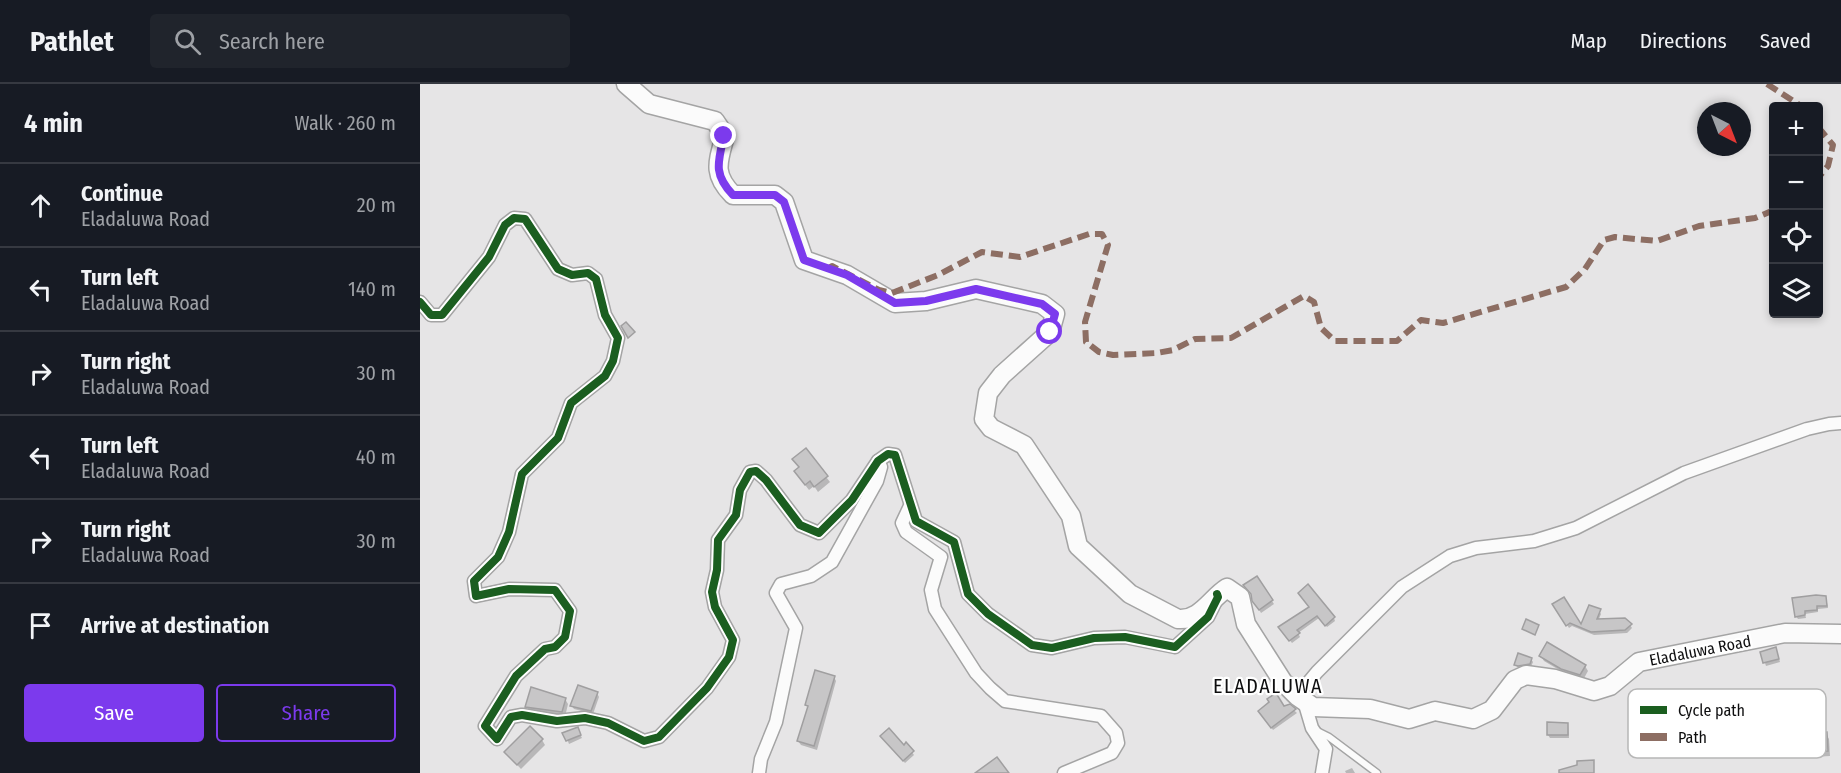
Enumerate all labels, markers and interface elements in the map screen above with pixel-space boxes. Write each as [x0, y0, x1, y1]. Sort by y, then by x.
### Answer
search box [150, 14, 570, 68]
text: Pathlet [30, 25, 114, 58]
icon: search [171, 25, 204, 58]
text: Search here [219, 28, 325, 55]
text: Map [1570, 28, 1607, 54]
text: Directions [1640, 28, 1727, 54]
text: Saved [1760, 28, 1811, 54]
north arrow [1697, 102, 1751, 156]
map controls [1769, 102, 1823, 318]
button: + [1769, 102, 1823, 156]
text: 4 min [24, 108, 83, 139]
text: Walk · 260 m [295, 111, 396, 135]
route end [710, 122, 736, 148]
button: − [1769, 156, 1823, 210]
text: Continue [81, 180, 163, 207]
icon: ahead [24, 189, 57, 222]
text: 20 m [357, 193, 396, 217]
text: Eladaluwa Road [81, 207, 210, 231]
button: locate [1769, 210, 1823, 264]
text: Turn left [81, 264, 159, 291]
button: layers [1769, 264, 1823, 318]
icon: left [24, 273, 57, 306]
text: 140 m [348, 277, 396, 301]
text: Eladaluwa Road [81, 291, 210, 315]
route start [1036, 318, 1062, 344]
text: Turn right [81, 348, 170, 375]
icon: right [24, 357, 57, 390]
text: 30 m [356, 361, 396, 385]
text: Eladaluwa Road [81, 375, 210, 399]
text: Turn left [81, 432, 159, 459]
icon: left [24, 441, 57, 474]
text: 40 m [356, 445, 396, 469]
text: Eladaluwa Road [81, 459, 210, 483]
text: Turn right [81, 516, 170, 543]
icon: right [24, 525, 57, 558]
text: 30 m [356, 529, 396, 553]
text: Eladaluwa Road [81, 543, 210, 567]
icon: arrive [24, 609, 57, 642]
text: Arrive at destination [81, 612, 269, 639]
street label: Eladaluwa Road [1648, 631, 1753, 670]
district label: ELADALUWA [1213, 674, 1323, 698]
button: Save [24, 684, 204, 742]
button: Share [216, 684, 396, 742]
legend [1628, 689, 1826, 758]
text: Cycle path [1678, 701, 1745, 720]
text: Path [1678, 728, 1707, 747]

